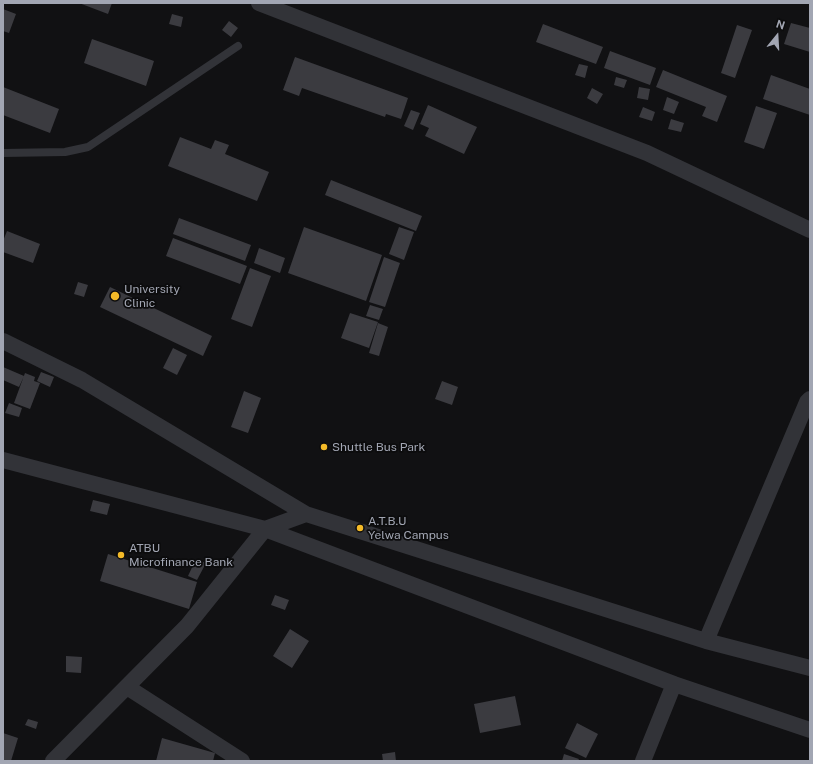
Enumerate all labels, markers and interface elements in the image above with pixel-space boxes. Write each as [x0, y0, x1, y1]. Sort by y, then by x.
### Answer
north arrow [757, 16, 797, 56]
text: N [775, 18, 787, 32]
place label: University Clinic [124, 282, 180, 310]
marker: University Clinic [109, 290, 121, 302]
place label: Shuttle Bus Park [332, 440, 425, 454]
marker: Shuttle Bus Park [319, 442, 329, 452]
place label: A.T.B.U Yelwa Campus [368, 514, 449, 542]
marker: A.T.B.U Yelwa Campus [355, 523, 365, 533]
place label: ATBU Microfinance Bank [129, 541, 233, 569]
marker: ATBU Microfinance Bank [116, 550, 126, 560]

